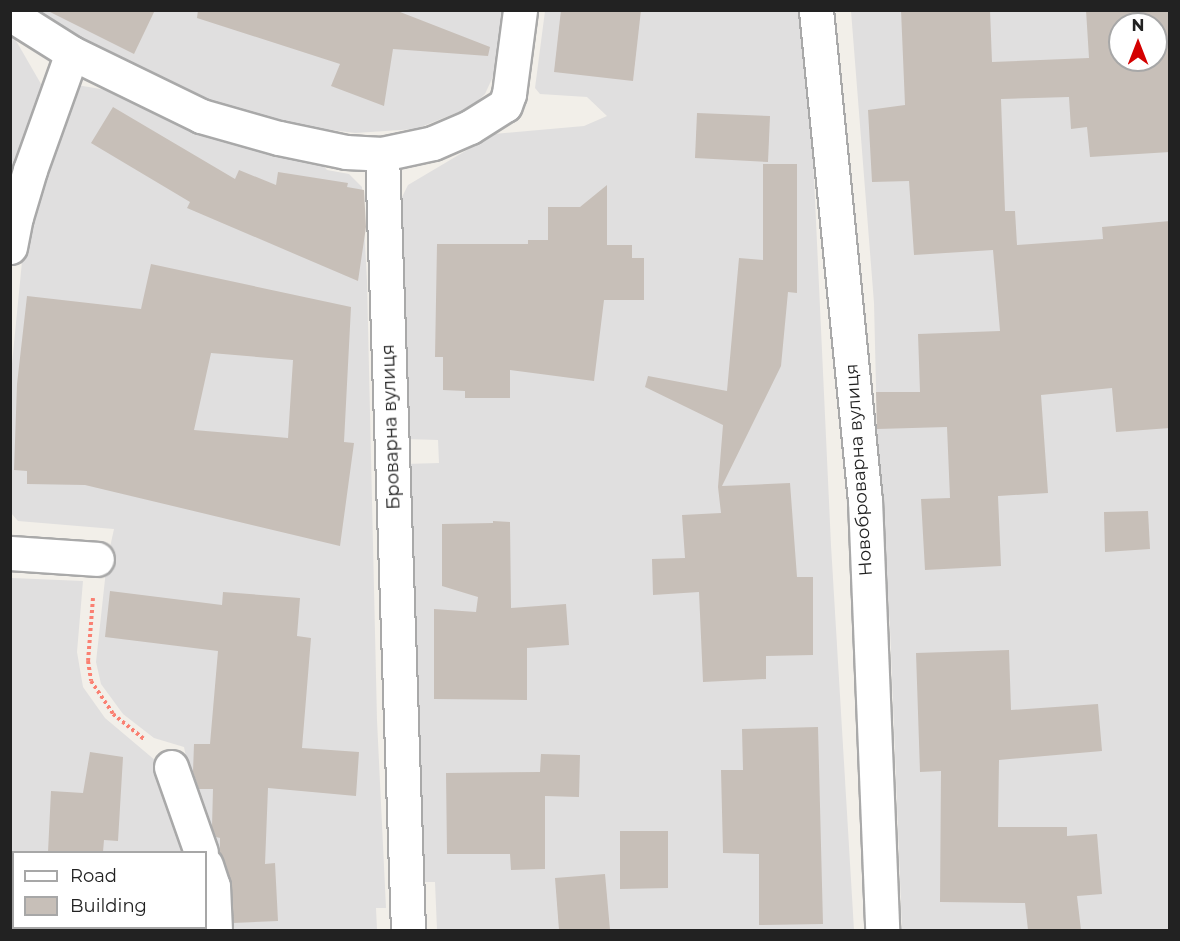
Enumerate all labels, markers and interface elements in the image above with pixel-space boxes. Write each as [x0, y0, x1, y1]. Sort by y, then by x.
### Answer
north arrow [1108, 12, 1168, 72]
text: N [1132, 16, 1144, 35]
street label: Броварна вулиця [377, 344, 405, 510]
street label: Новоброварна вулиця [841, 363, 877, 577]
legend [12, 851, 207, 929]
text: Road [70, 865, 117, 887]
text: Building [70, 895, 147, 917]

